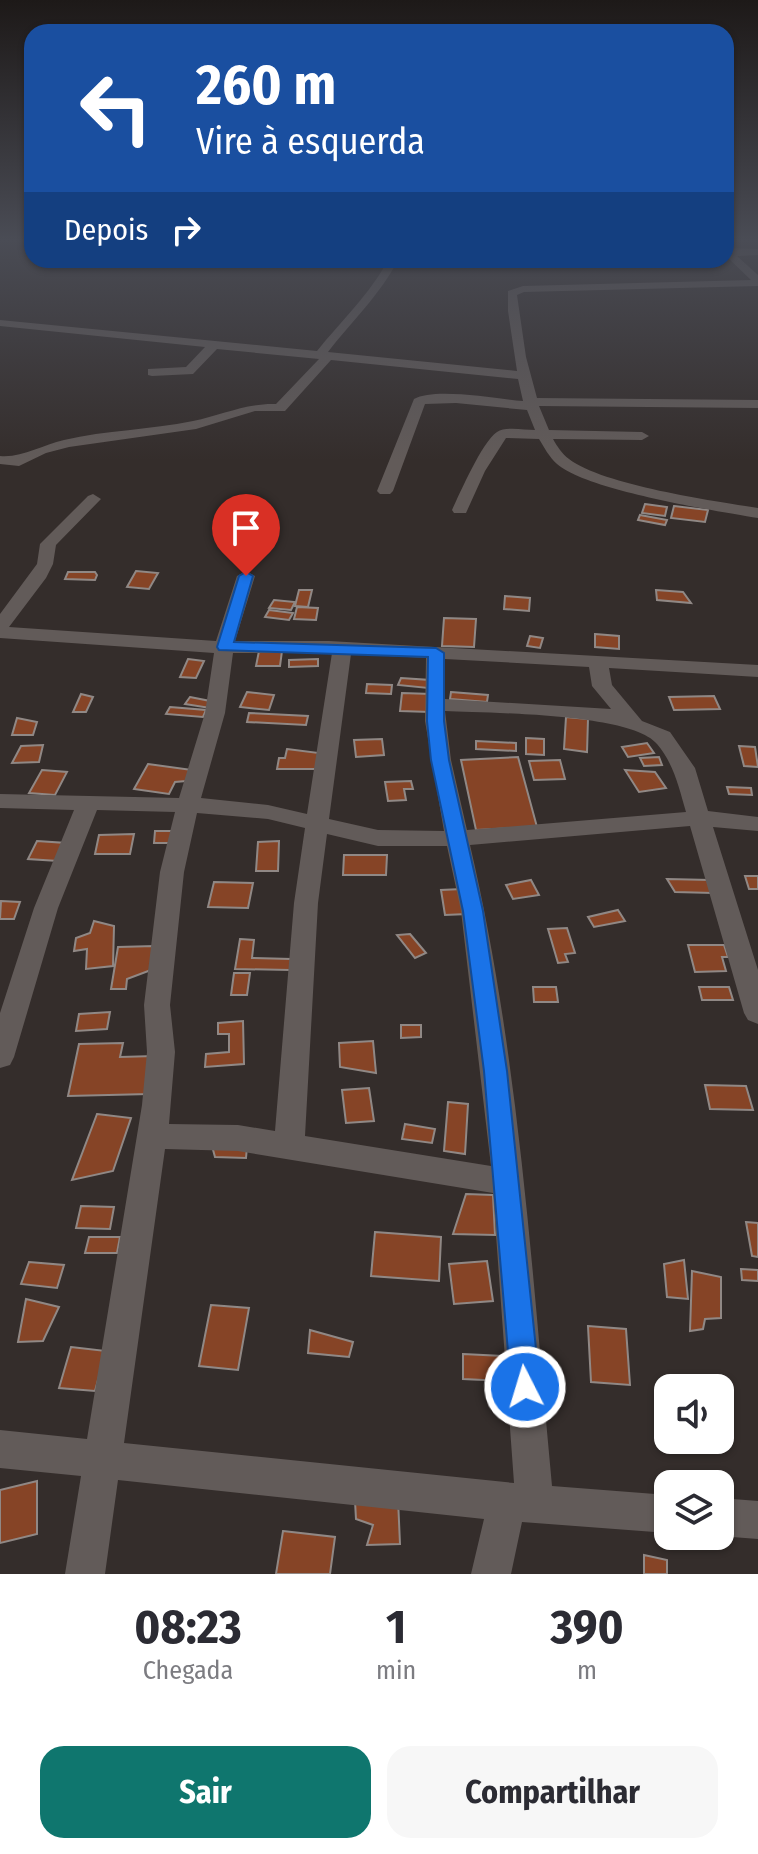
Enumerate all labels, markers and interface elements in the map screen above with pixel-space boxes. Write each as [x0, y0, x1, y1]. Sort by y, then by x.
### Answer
text: 260 m [196, 52, 336, 119]
icon: left [64, 56, 168, 160]
text: Vire à esquerda [196, 120, 425, 164]
icon: right [164, 208, 208, 252]
text: Depois [64, 212, 148, 248]
pin [212, 494, 280, 576]
icon: arrive [224, 506, 268, 550]
position arrow [483, 1345, 567, 1429]
map controls [654, 1374, 734, 1550]
button: sound [654, 1374, 734, 1454]
button: layers [654, 1470, 734, 1550]
text: 08:23 [134, 1598, 242, 1656]
text: 1 [386, 1598, 406, 1656]
text: 390 [550, 1598, 624, 1656]
text: Chegada [143, 1655, 233, 1686]
text: min [376, 1655, 416, 1686]
text: m [577, 1655, 597, 1686]
button: Sair [40, 1746, 371, 1838]
button: Compartilhar [387, 1746, 718, 1838]

